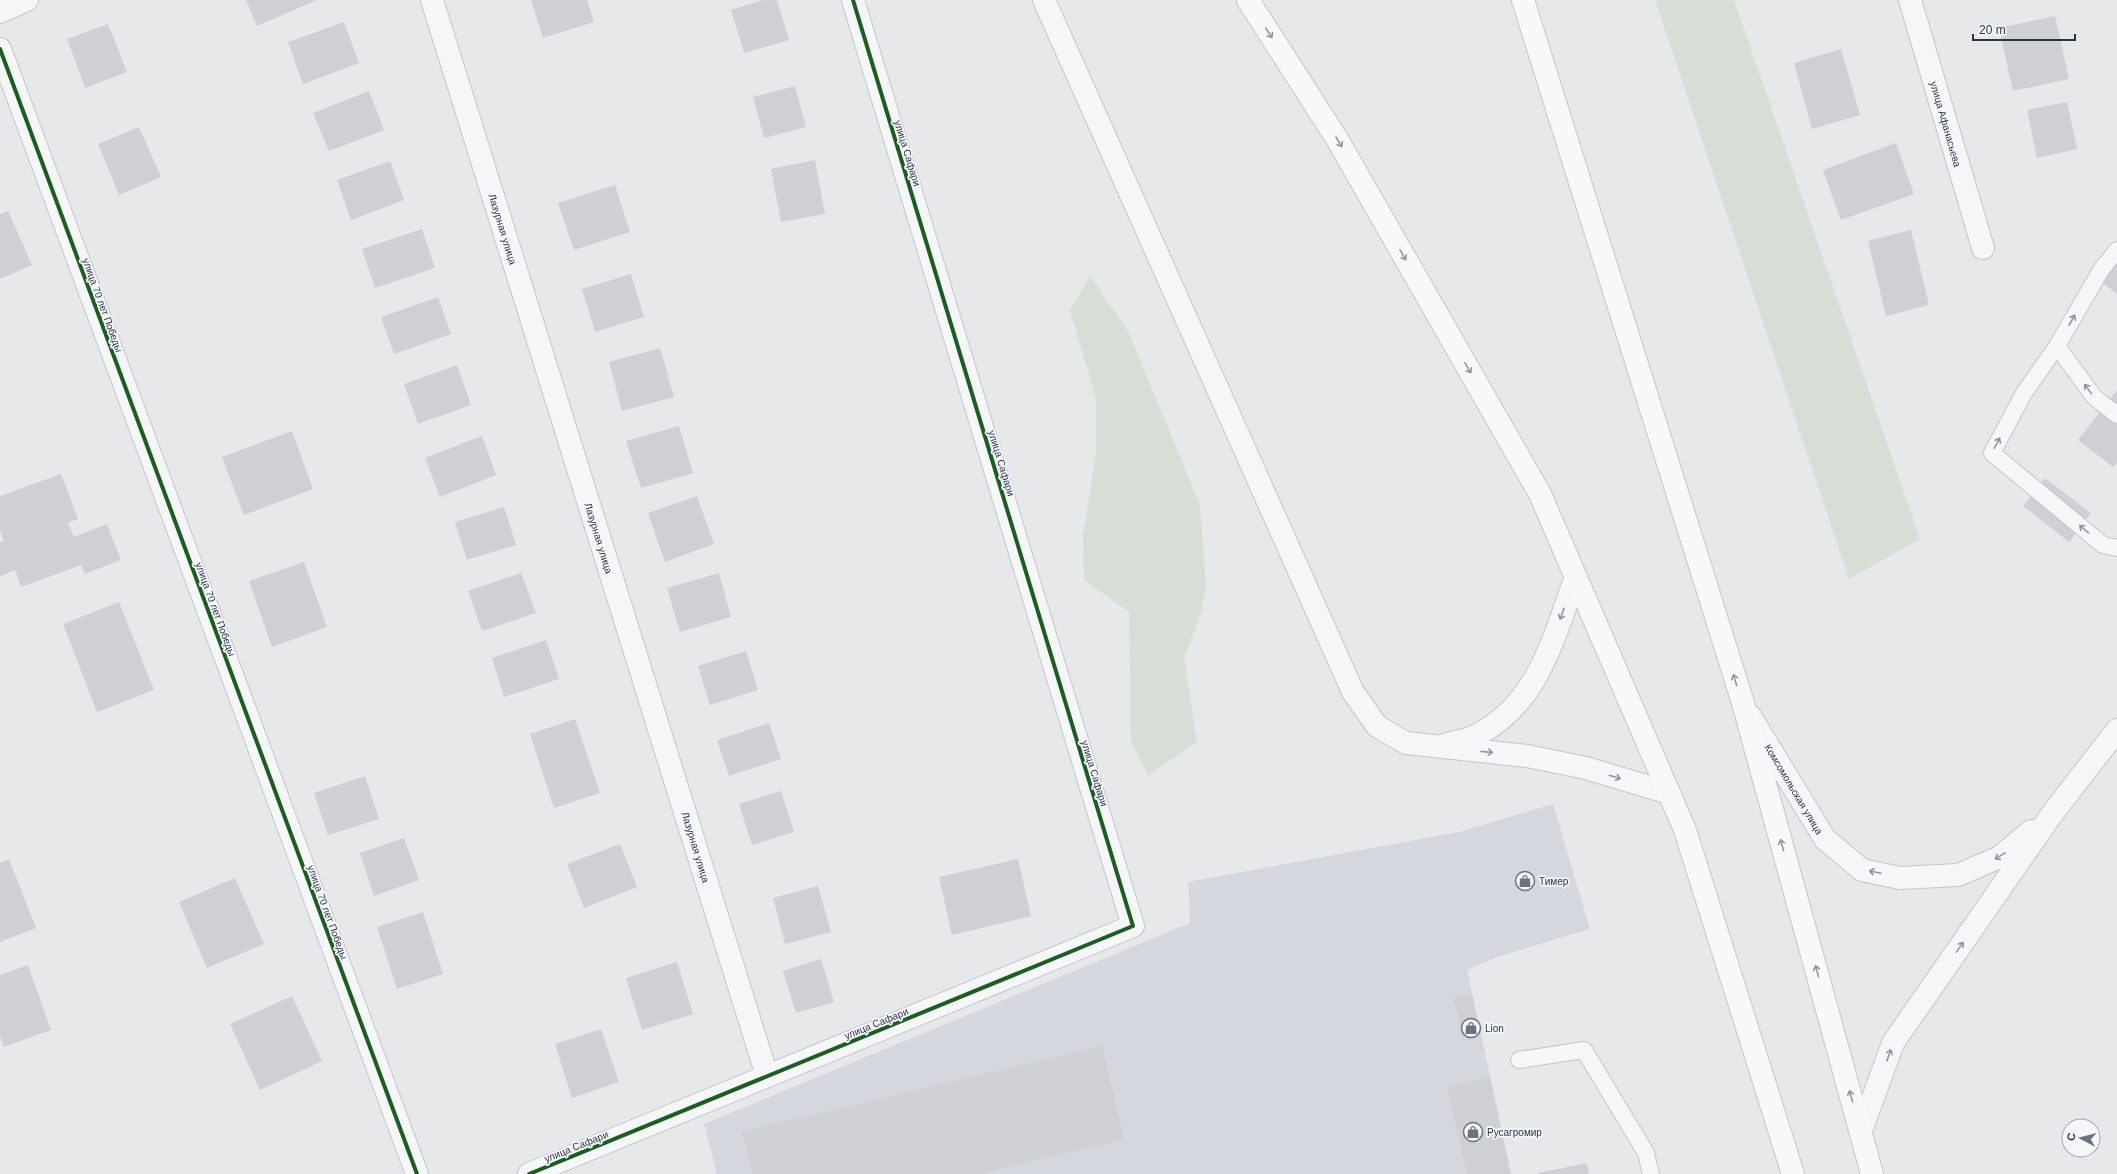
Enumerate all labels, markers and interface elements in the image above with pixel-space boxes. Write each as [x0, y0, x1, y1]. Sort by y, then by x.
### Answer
scale bar [1973, 16, 2075, 42]
text: 20 m [1979, 23, 2006, 37]
one-way arrow [1265, 27, 1273, 39]
street label: улица Афанасьева [1928, 80, 1963, 169]
street label: улица Сафари [892, 119, 923, 187]
one-way arrow [1335, 136, 1343, 148]
street label: Лазурная улица [486, 192, 519, 266]
one-way arrow [1400, 249, 1408, 261]
street label: улица 70 лет Победы [80, 257, 125, 354]
one-way arrow [2068, 315, 2076, 327]
one-way arrow [1464, 362, 1472, 374]
one-way arrow [2084, 384, 2092, 395]
street label: улица Сафари [986, 429, 1017, 497]
one-way arrow [1994, 438, 2002, 450]
street label: Лазурная улица [582, 501, 615, 575]
one-way arrow [2079, 525, 2089, 534]
street label: улица 70 лет Победы [193, 561, 238, 658]
one-way arrow [1558, 607, 1565, 620]
one-way arrow [1731, 673, 1738, 686]
street label: улица Сафари [1079, 739, 1110, 807]
street label: Комсомольская улица [1762, 742, 1825, 837]
one-way arrow [1480, 749, 1493, 756]
one-way arrow [1608, 773, 1620, 781]
street label: Лазурная улица [679, 810, 712, 884]
one-way arrow [1778, 839, 1785, 852]
one-way arrow [1994, 852, 2006, 860]
street label: улица 70 лет Победы [305, 864, 350, 961]
one-way arrow [1869, 868, 1882, 876]
shop icon: Тимер [1514, 870, 1536, 892]
place label: Тимер [1539, 876, 1569, 887]
one-way arrow [1956, 941, 1964, 952]
one-way arrow [1812, 964, 1820, 977]
street label: улица Сафари [843, 1006, 910, 1041]
shop icon: Lion [1460, 1017, 1482, 1039]
place label: Lion [1485, 1023, 1504, 1034]
one-way arrow [1886, 1049, 1894, 1061]
one-way arrow [1847, 1090, 1854, 1103]
north arrow [2061, 1118, 2101, 1158]
shop icon: Русагромир [1462, 1121, 1484, 1143]
place label: Русагромир [1487, 1127, 1542, 1138]
street label: улица Сафари [543, 1129, 610, 1164]
text: С [2065, 1132, 2078, 1141]

